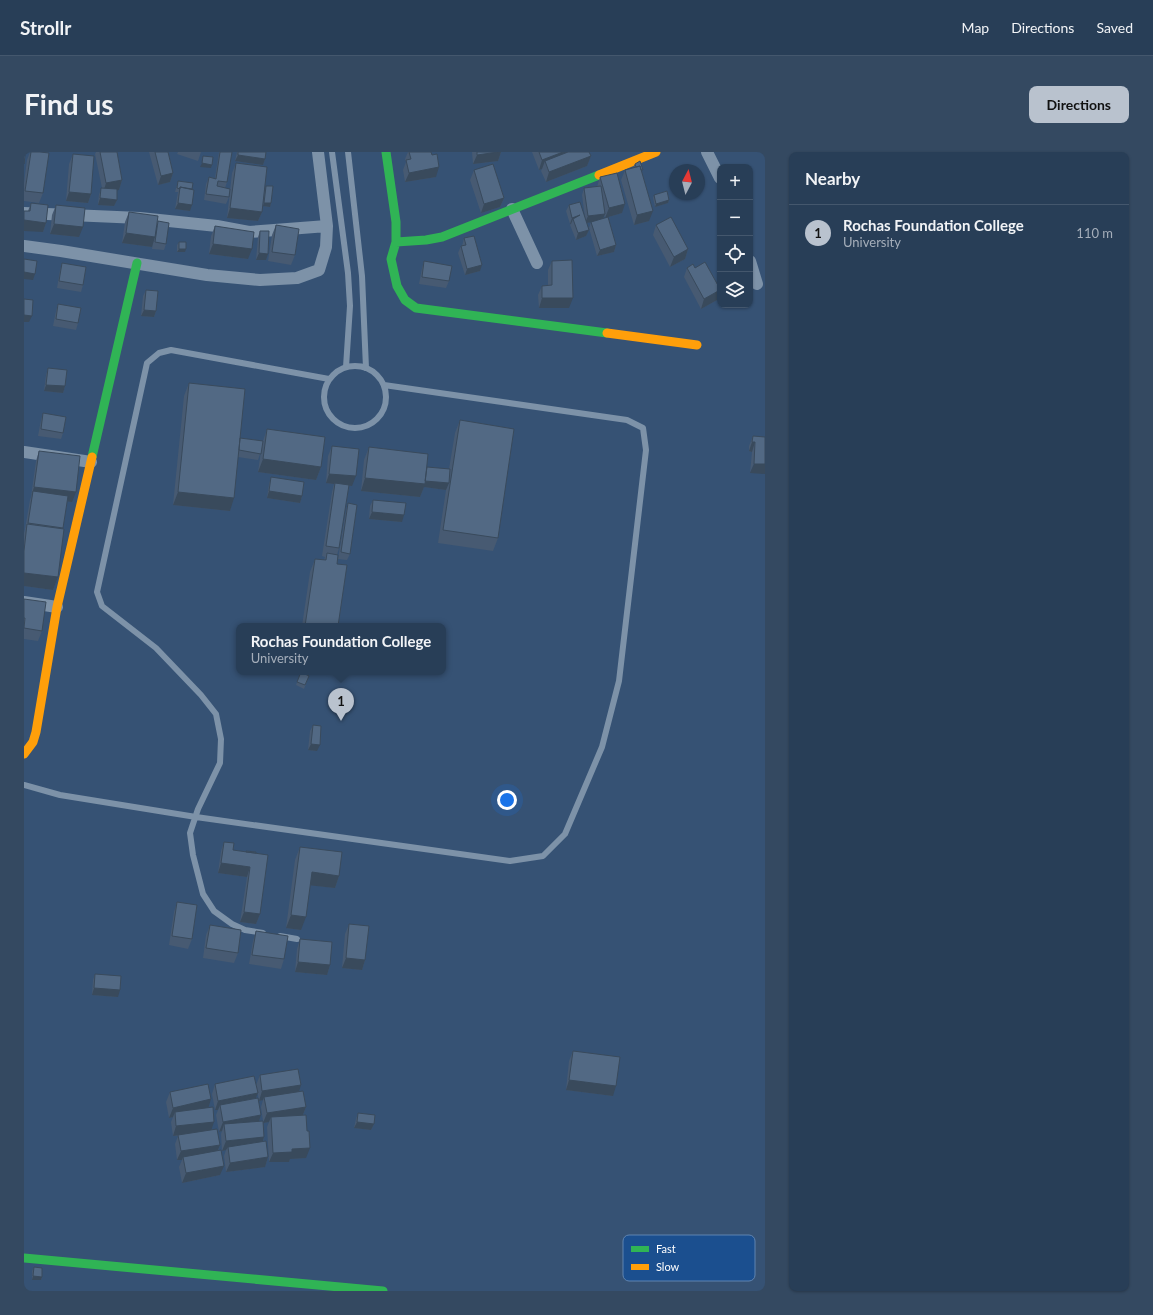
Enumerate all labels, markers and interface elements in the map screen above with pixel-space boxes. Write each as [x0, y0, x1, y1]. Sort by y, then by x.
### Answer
text: Strollr [20, 16, 71, 39]
text: Map [962, 19, 989, 36]
text: Directions [1011, 19, 1074, 36]
text: Saved [1096, 19, 1133, 36]
button: Directions [1029, 86, 1129, 123]
text: Find us [24, 87, 114, 121]
north arrow [669, 164, 705, 200]
map controls [717, 164, 753, 308]
button: + [717, 164, 753, 200]
text: Nearby [805, 168, 860, 189]
button: − [717, 200, 753, 236]
text: Rochas Foundation College [843, 216, 1024, 234]
text: 1 [814, 225, 822, 241]
text: 110 m [1076, 225, 1113, 241]
text: University [843, 234, 901, 250]
button: locate [717, 236, 753, 272]
button: layers [717, 272, 753, 308]
popup [236, 623, 446, 675]
text: Rochas Foundation College [251, 632, 431, 650]
text: University [251, 650, 309, 666]
pin: 1 [328, 688, 354, 721]
your location [497, 790, 517, 810]
legend [623, 1235, 755, 1281]
text: Fast [656, 1242, 676, 1255]
text: Slow [656, 1260, 680, 1273]

